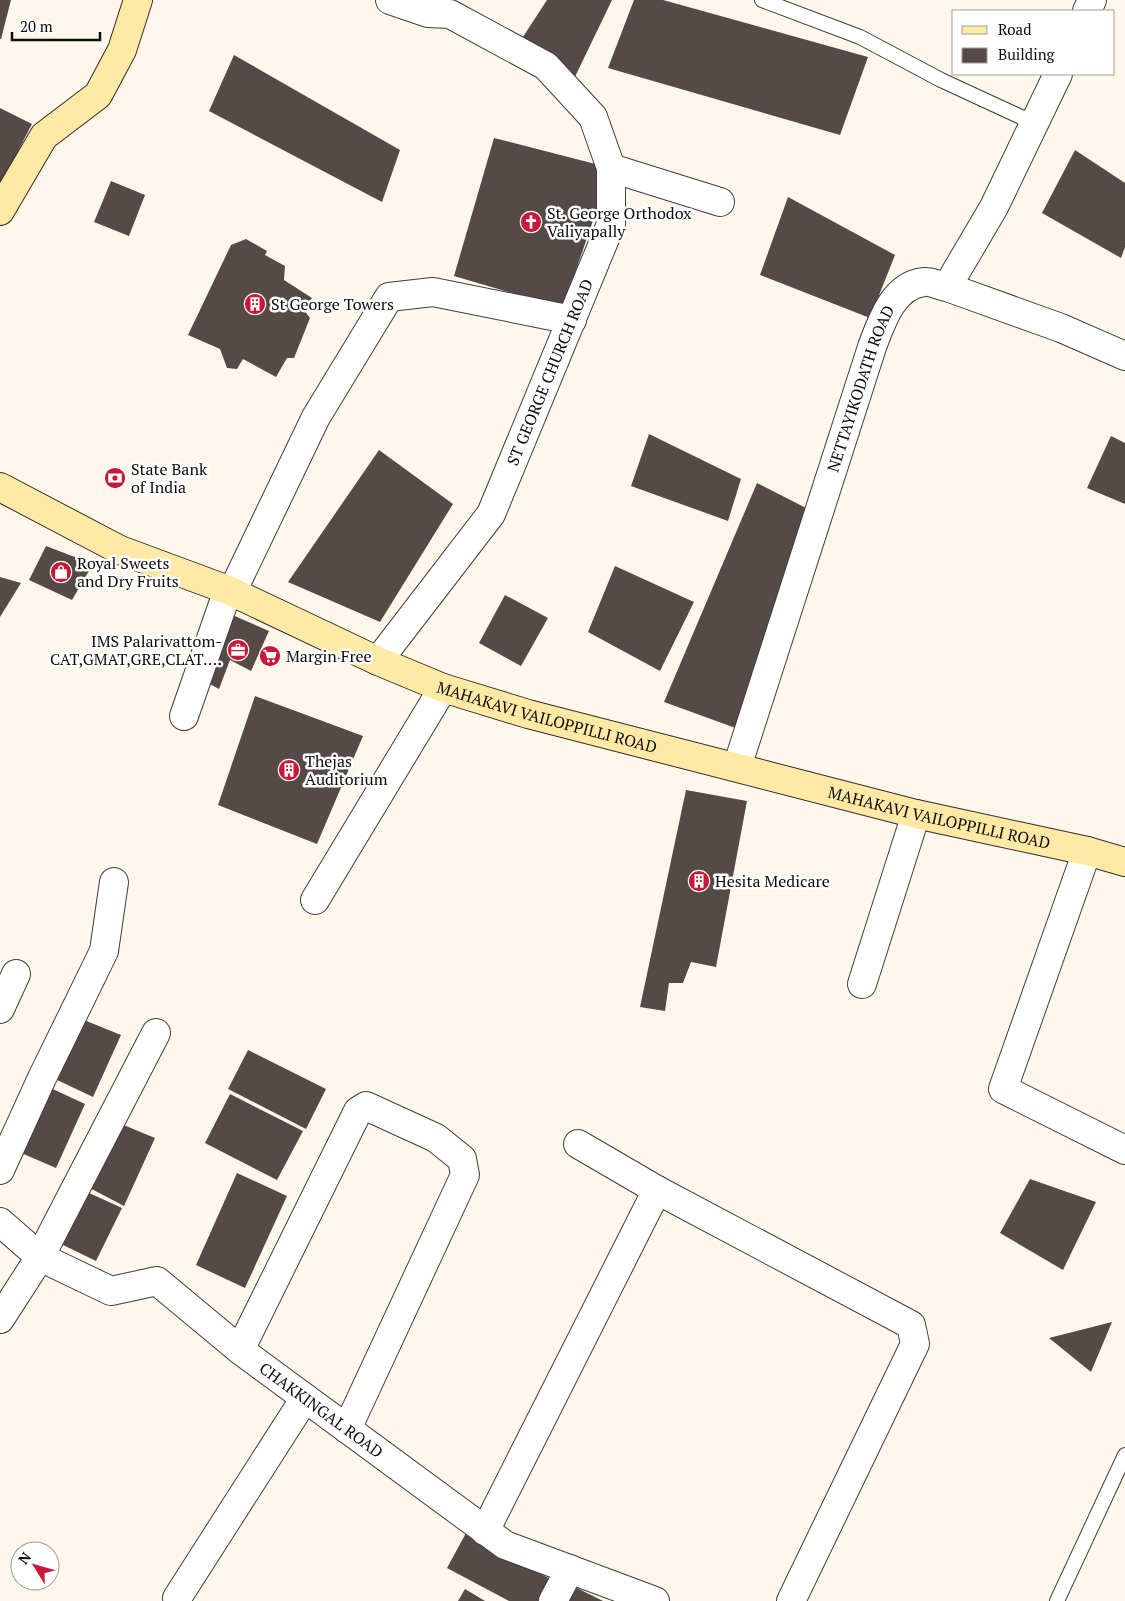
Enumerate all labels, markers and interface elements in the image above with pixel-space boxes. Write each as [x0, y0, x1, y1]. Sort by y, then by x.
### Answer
scale bar [12, 10, 100, 42]
legend [952, 10, 1115, 75]
text: 20 m [20, 16, 53, 36]
text: Road [998, 19, 1031, 39]
text: Building [998, 44, 1056, 64]
place label: St. George Orthodox Valiyapally [547, 202, 692, 242]
church icon: St. George Orthodox Valiyapally [519, 210, 543, 234]
street label: ST GEORGE CHURCH ROAD [501, 276, 598, 469]
building icon: St George Towers [243, 292, 267, 316]
place label: St George Towers [271, 293, 394, 315]
street label: NETTAYIKODATH ROAD [822, 301, 899, 475]
place label: State Bank of India [131, 458, 208, 498]
bank icon: State Bank of India [103, 466, 127, 490]
place label: Royal Sweets and Dry Fruits [77, 552, 179, 592]
shop icon: Royal Sweets and Dry Fruits [49, 560, 73, 584]
place label: IMS Palarivattom- CAT,GMAT,GRE,CLAT.... [50, 630, 222, 670]
office icon: IMS Palarivattom- CAT,GMAT,GRE,CLAT.... [226, 638, 250, 662]
supermarket icon: Margin Free [258, 644, 282, 668]
place label: Margin Free [286, 645, 372, 667]
street label: MAHAKAVI VAILOPPILLI ROAD [434, 676, 659, 758]
place label: Thejas Auditorium [305, 750, 388, 790]
building icon: Thejas Auditorium [277, 758, 301, 782]
street label: MAHAKAVI VAILOPPILLI ROAD [826, 781, 1052, 854]
building icon: Hesita Medicare [687, 869, 711, 893]
place label: Hesita Medicare [715, 870, 830, 892]
street label: CHAKKINGAL ROAD [255, 1357, 388, 1463]
north arrow [10, 1541, 60, 1591]
text: N [13, 1548, 35, 1568]

